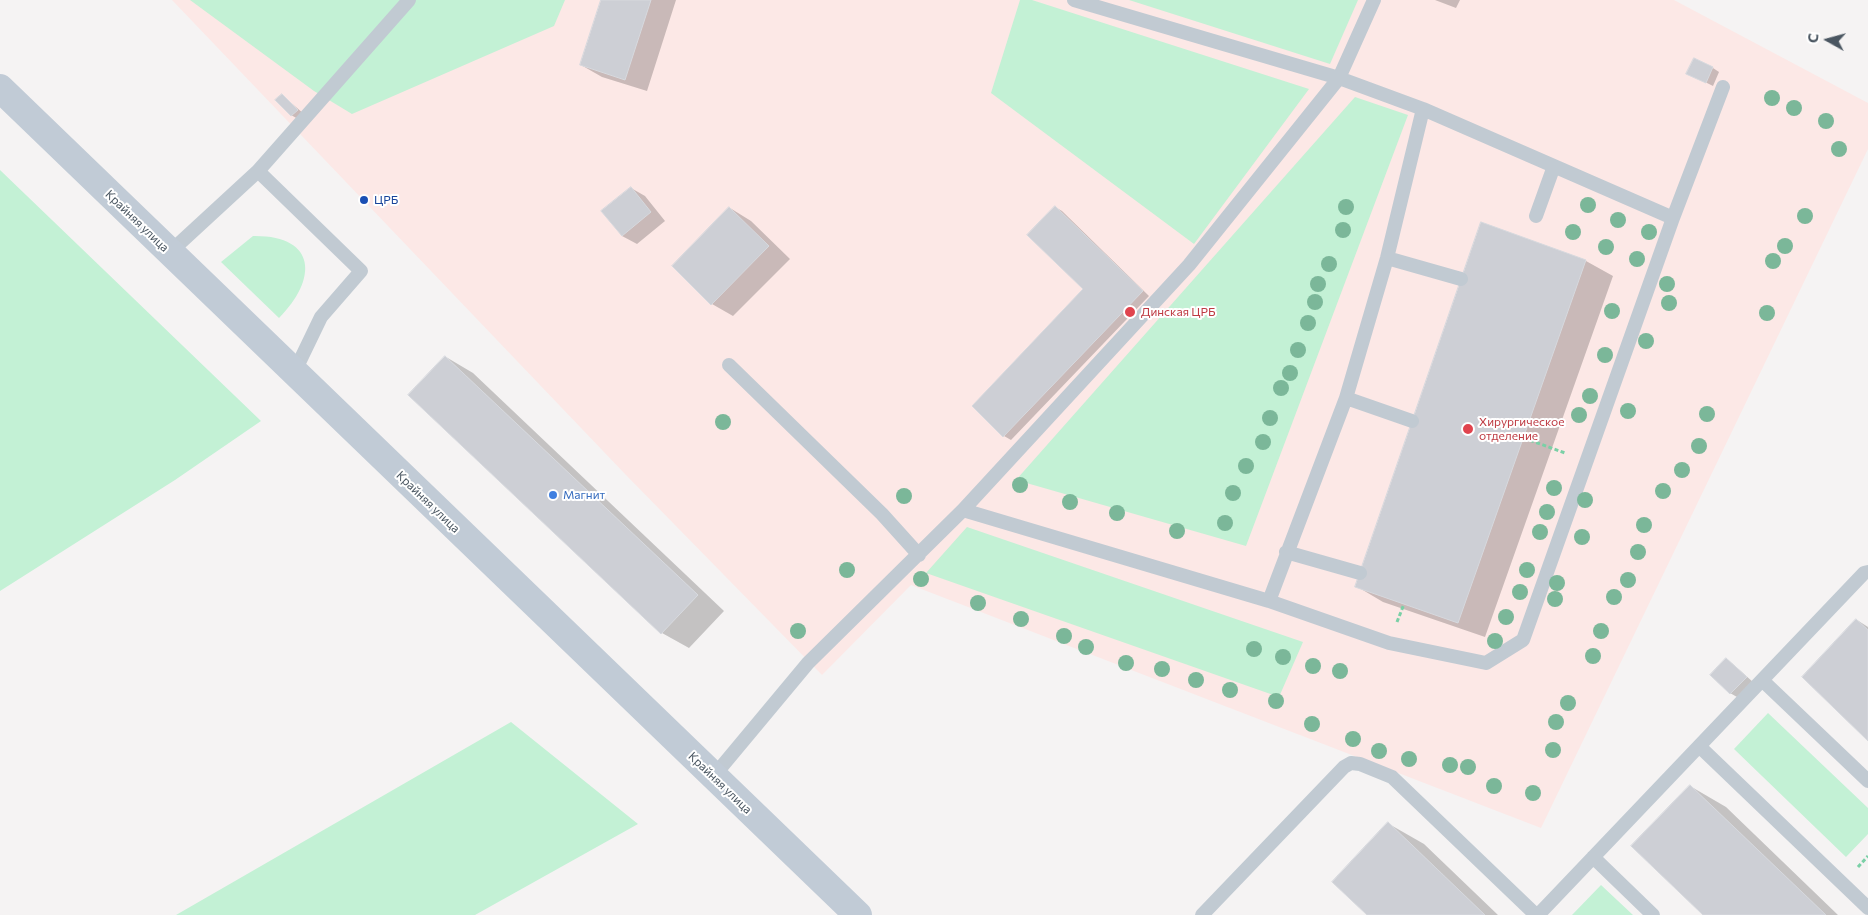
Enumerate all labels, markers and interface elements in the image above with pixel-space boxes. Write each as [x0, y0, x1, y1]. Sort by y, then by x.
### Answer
north arrow [1803, 15, 1853, 65]
text: С [1804, 32, 1822, 44]
street label: Крайняя улица [102, 187, 172, 255]
place label: ЦРБ [374, 193, 398, 207]
marker: ЦРБ [358, 194, 370, 206]
marker: Динская ЦРБ [1123, 305, 1137, 319]
place label: Динская ЦРБ [1141, 305, 1216, 319]
place label: Хирургическое отделение [1479, 415, 1565, 443]
marker: Хирургическое отделение [1461, 422, 1475, 436]
street label: Крайняя улица [393, 468, 463, 536]
place label: Магнит [563, 488, 605, 502]
marker: Магнит [547, 489, 559, 501]
street label: Крайняя улица [685, 749, 755, 817]

